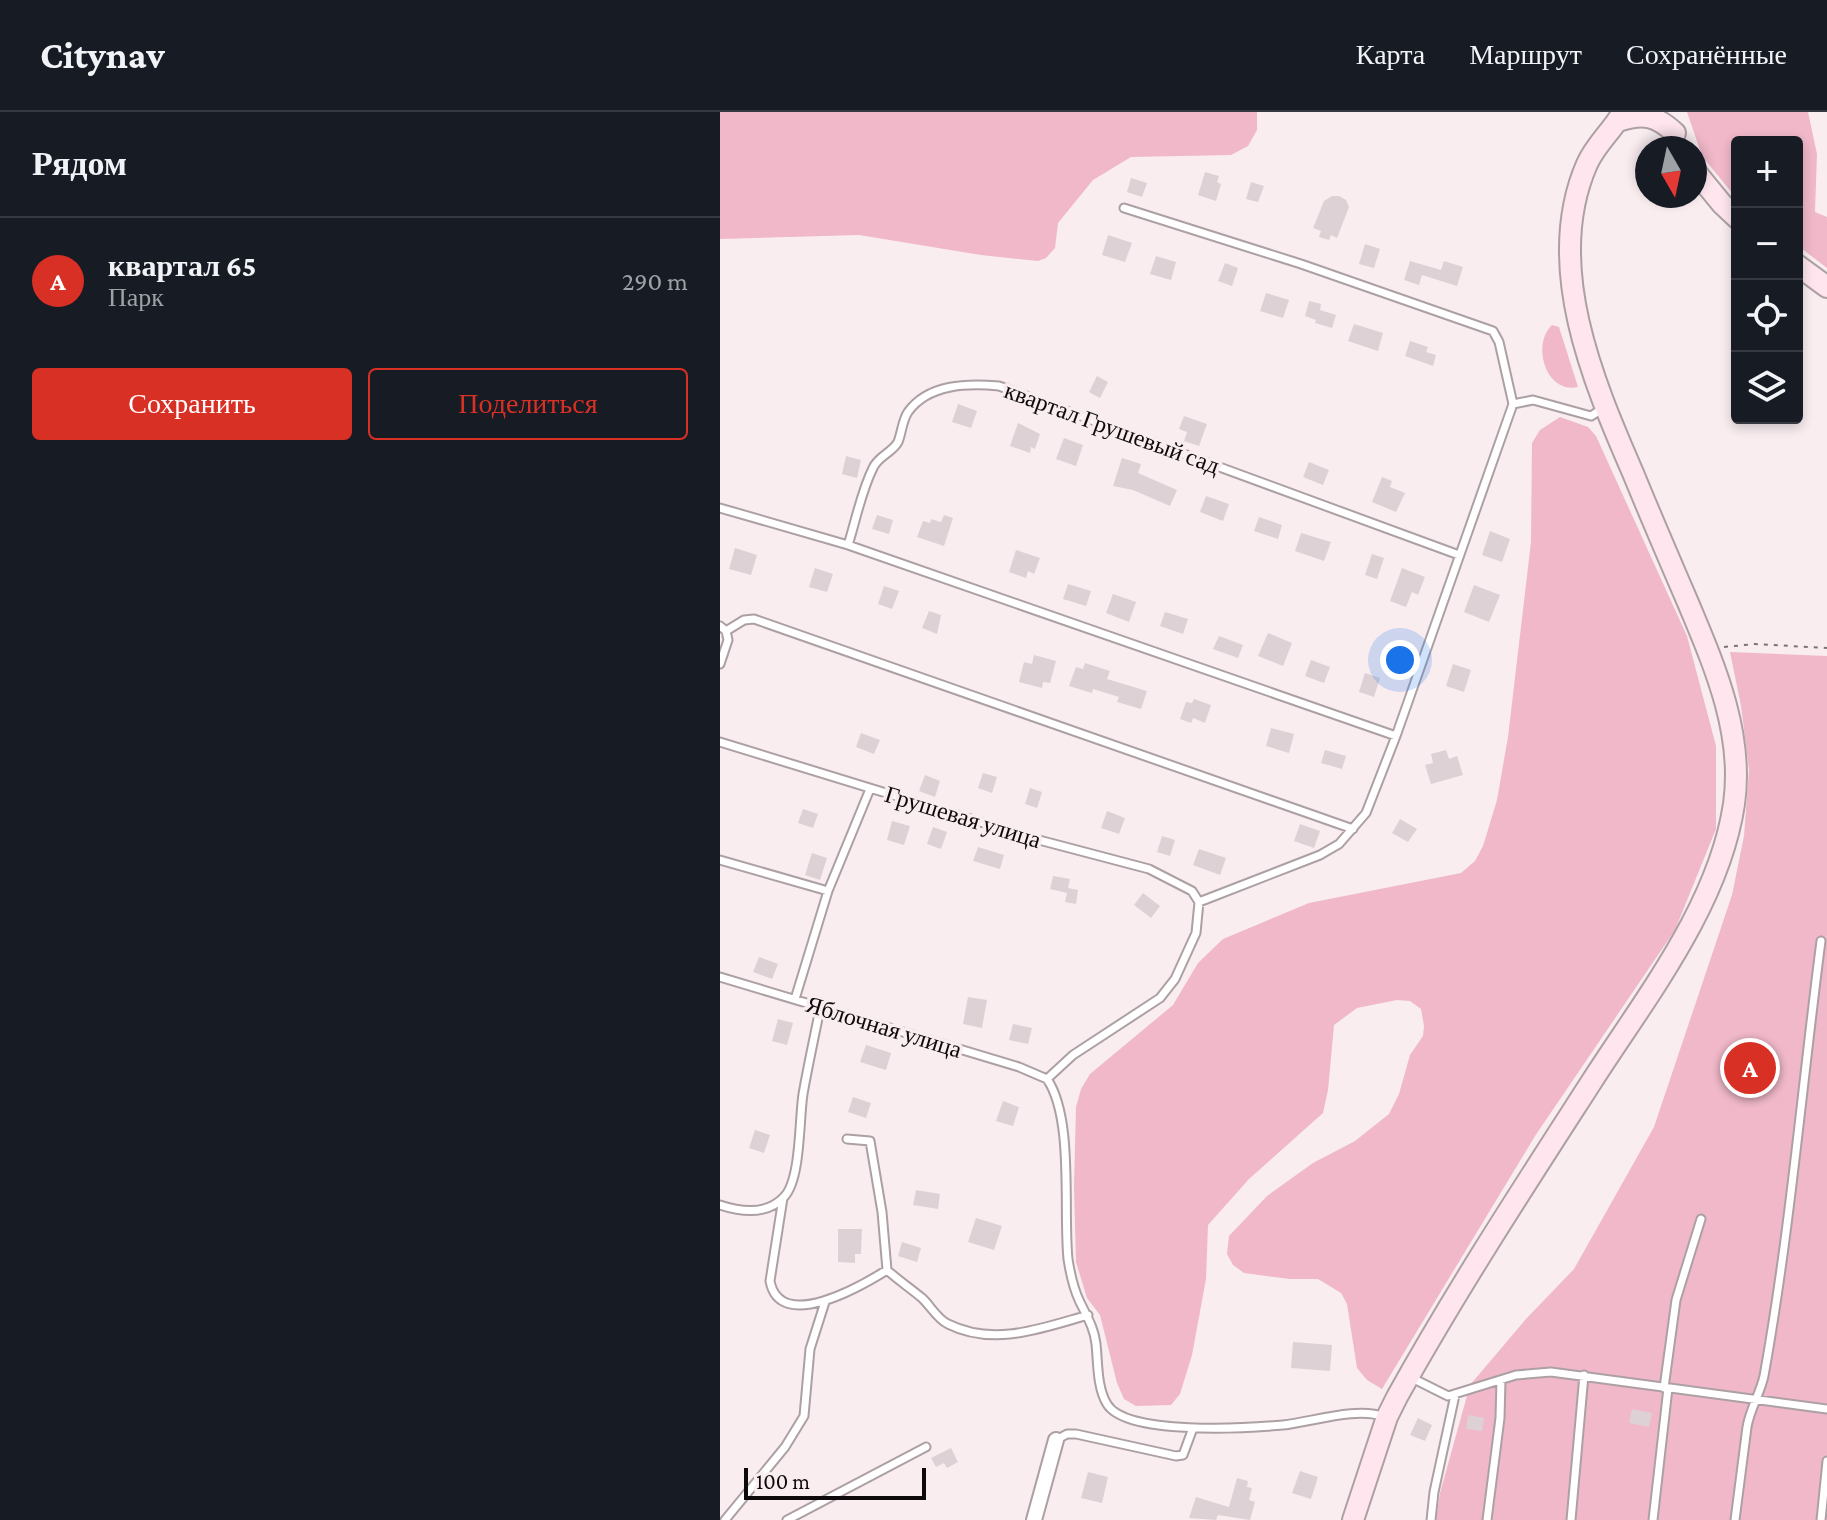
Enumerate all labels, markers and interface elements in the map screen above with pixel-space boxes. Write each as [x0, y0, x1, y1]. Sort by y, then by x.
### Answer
text: Citynav [40, 34, 165, 76]
text: Карта [1356, 39, 1425, 70]
text: Маршрут [1469, 39, 1582, 70]
text: Сохранённые [1626, 39, 1787, 70]
north arrow [1635, 136, 1707, 208]
map controls [1731, 136, 1803, 424]
button: + [1731, 136, 1803, 208]
text: Рядом [32, 145, 127, 182]
button: − [1731, 208, 1803, 280]
text: квартал 65 [108, 249, 256, 282]
text: A [50, 267, 66, 296]
text: 290 m [622, 267, 688, 296]
button: locate [1731, 280, 1803, 352]
text: Парк [108, 283, 164, 312]
button: layers [1731, 352, 1803, 424]
button: Сохранить [32, 368, 352, 440]
button: Поделиться [368, 368, 688, 440]
street label: квартал Грушевый сад [1001, 376, 1223, 479]
your location [1380, 640, 1420, 680]
street label: Грушевая улица [882, 780, 1045, 853]
street label: Яблочная улица [803, 990, 966, 1063]
pin: A [1724, 1038, 1776, 1098]
scale bar [744, 1464, 926, 1500]
text: 100 m [756, 1469, 810, 1494]

